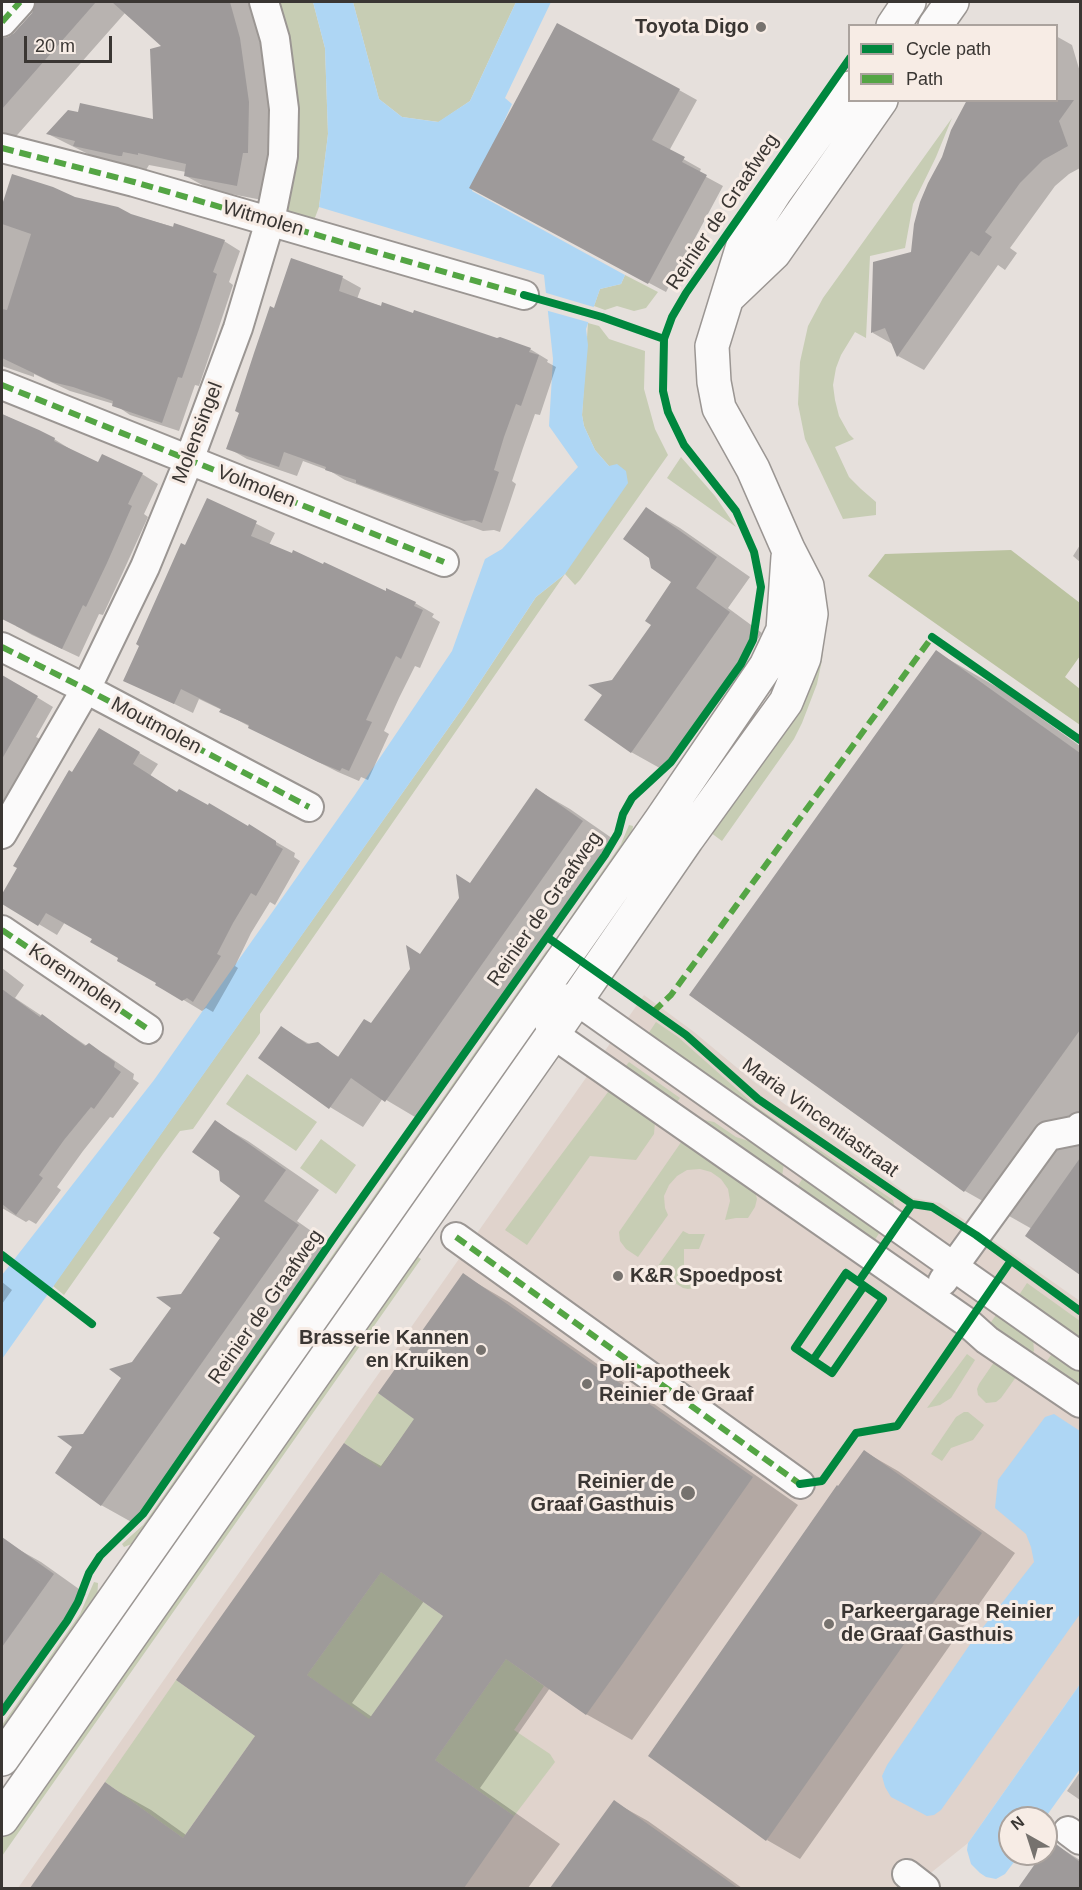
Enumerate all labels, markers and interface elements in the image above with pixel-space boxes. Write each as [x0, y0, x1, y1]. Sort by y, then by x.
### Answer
place label: Toyota Digo [635, 15, 749, 39]
marker: Toyota Digo [754, 20, 768, 34]
scale bar [27, 24, 116, 62]
legend [848, 24, 1058, 102]
text: 20 m [35, 36, 75, 56]
text: Cycle path [906, 39, 991, 59]
text: Path [906, 69, 943, 89]
street label: Reinier de Graafweg [662, 129, 784, 295]
street label: Witmolen [220, 196, 306, 242]
street label: Molensingel [168, 379, 228, 487]
street label: Volmolen [213, 460, 299, 514]
street label: Moutmolen [107, 692, 205, 760]
street label: Reinier de Graafweg [483, 827, 607, 991]
street label: Korenmolen [24, 939, 126, 1019]
street label: Maria Vincentiastraat [737, 1053, 903, 1183]
street label: Reinier de Graafweg [204, 1225, 328, 1389]
place label: K&R Spoedpost [630, 1264, 782, 1288]
marker: K&R Spoedpost [611, 1269, 625, 1283]
place label: Brasserie Kannen en Kruiken [299, 1326, 469, 1373]
marker: Brasserie Kannen en Kruiken [474, 1343, 488, 1357]
place label: Poli-apotheek Reinier de Graaf [599, 1360, 754, 1407]
marker: Poli-apotheek Reinier de Graaf [580, 1377, 594, 1391]
place label: Reinier de Graaf Gasthuis [531, 1470, 674, 1517]
marker: Reinier de Graaf Gasthuis [679, 1484, 697, 1502]
place label: Parkeergarage Reinier de Graaf Gasthuis [841, 1600, 1053, 1647]
marker: Parkeergarage Reinier de Graaf Gasthuis [822, 1617, 836, 1631]
north arrow [998, 1806, 1058, 1866]
text: N [1008, 1813, 1027, 1833]

